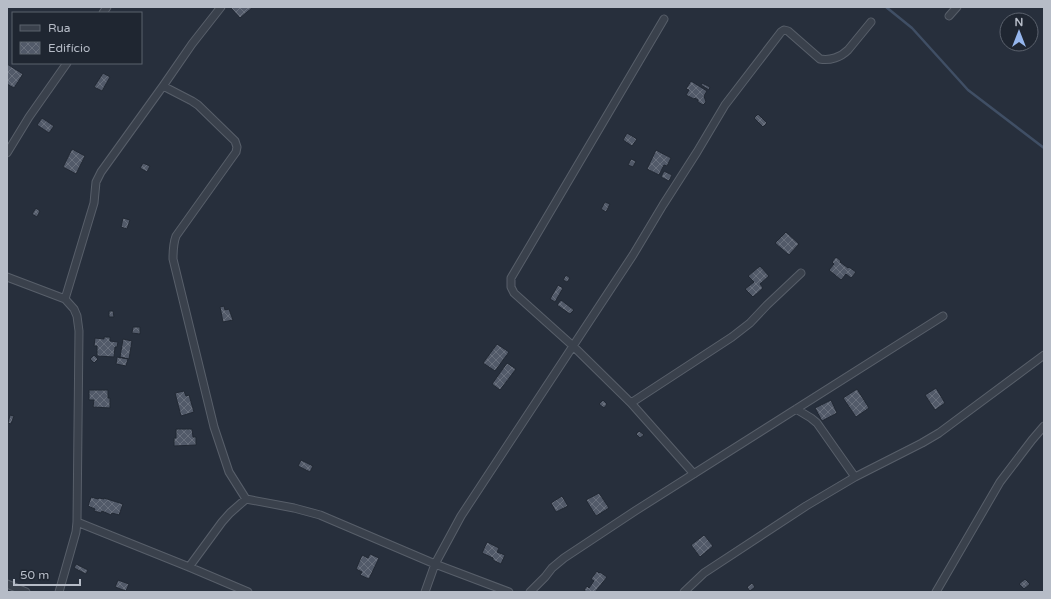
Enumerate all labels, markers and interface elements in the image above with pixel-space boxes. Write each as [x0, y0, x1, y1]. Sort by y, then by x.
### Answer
legend [12, 12, 142, 64]
north arrow [999, 12, 1039, 52]
text: N [1015, 16, 1023, 29]
text: Rua [48, 21, 71, 35]
text: Edifício [48, 41, 90, 55]
scale bar [14, 561, 80, 587]
text: 50 m [20, 568, 49, 582]

